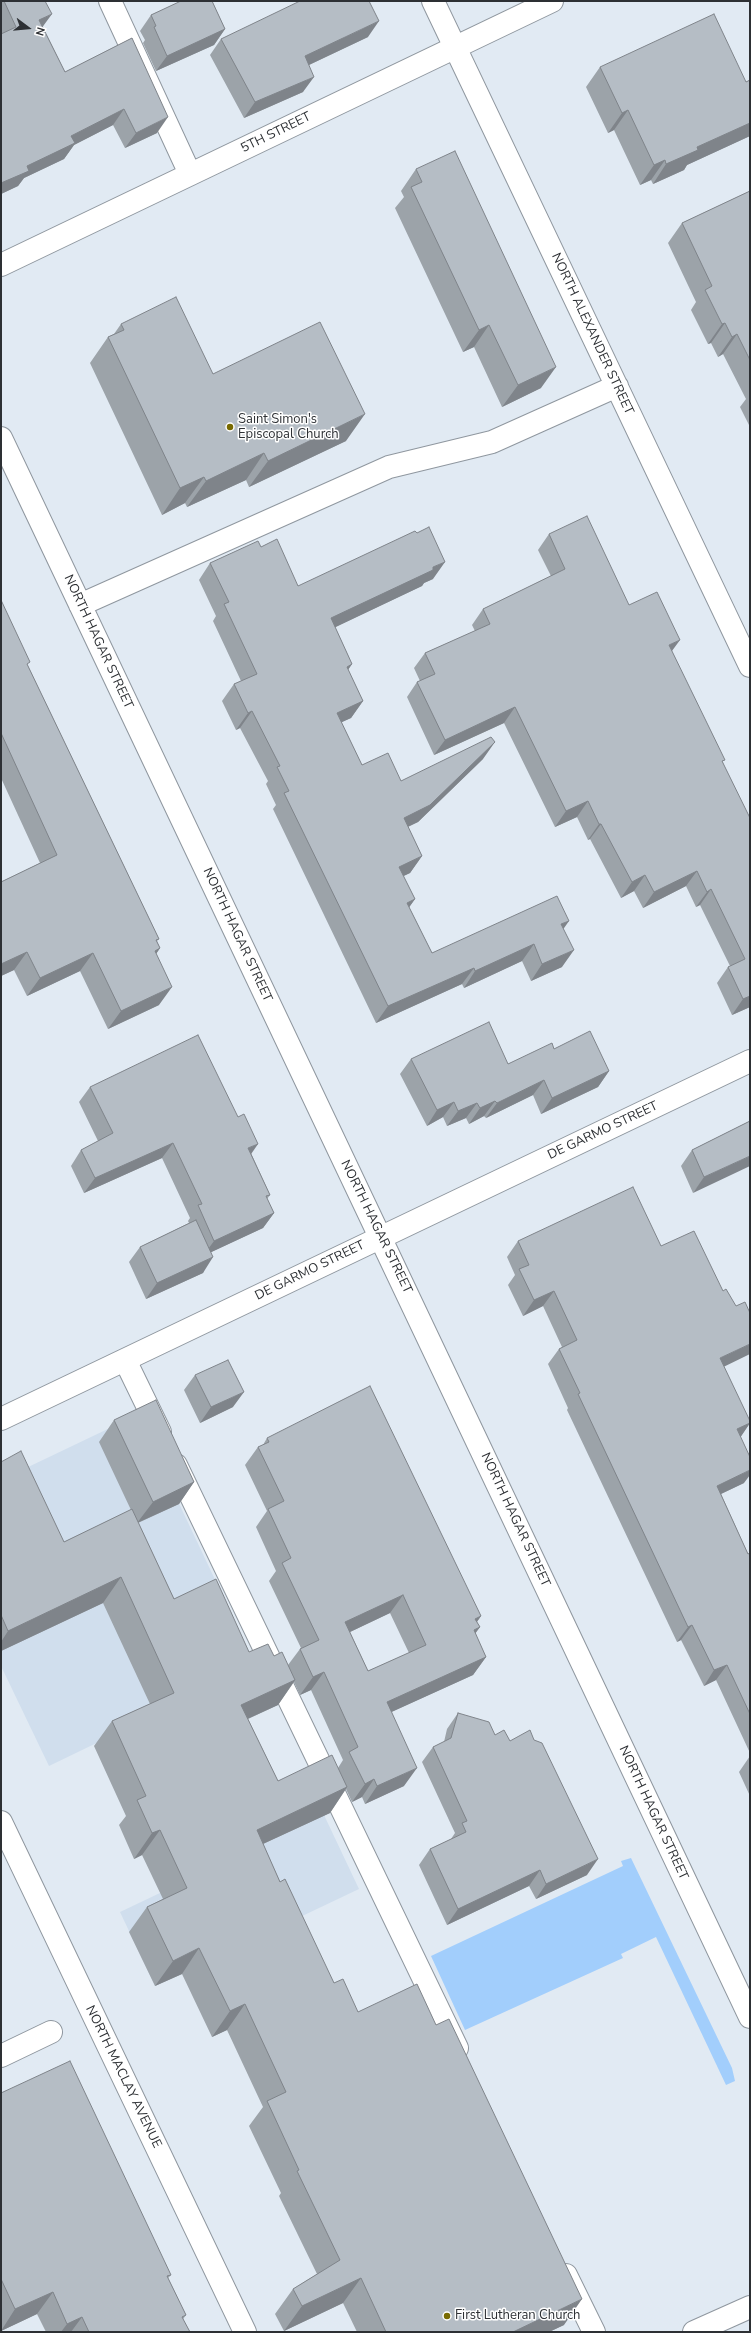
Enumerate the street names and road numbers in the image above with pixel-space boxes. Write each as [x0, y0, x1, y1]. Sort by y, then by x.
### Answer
street label: 5TH STREET [238, 109, 314, 157]
street label: NORTH ALEXANDER STREET [548, 251, 636, 417]
street label: NORTH HAGAR STREET [60, 572, 136, 712]
street label: NORTH HAGAR STREET [199, 865, 275, 1005]
street label: DE GARMO STREET [545, 1099, 661, 1163]
street label: NORTH HAGAR STREET [337, 1158, 415, 1296]
street label: DE GARMO STREET [253, 1238, 367, 1304]
street label: NORTH HAGAR STREET [477, 1450, 553, 1590]
street label: NORTH HAGAR STREET [615, 1743, 691, 1883]
street label: NORTH MACLAY AVENUE [82, 2003, 164, 2151]

